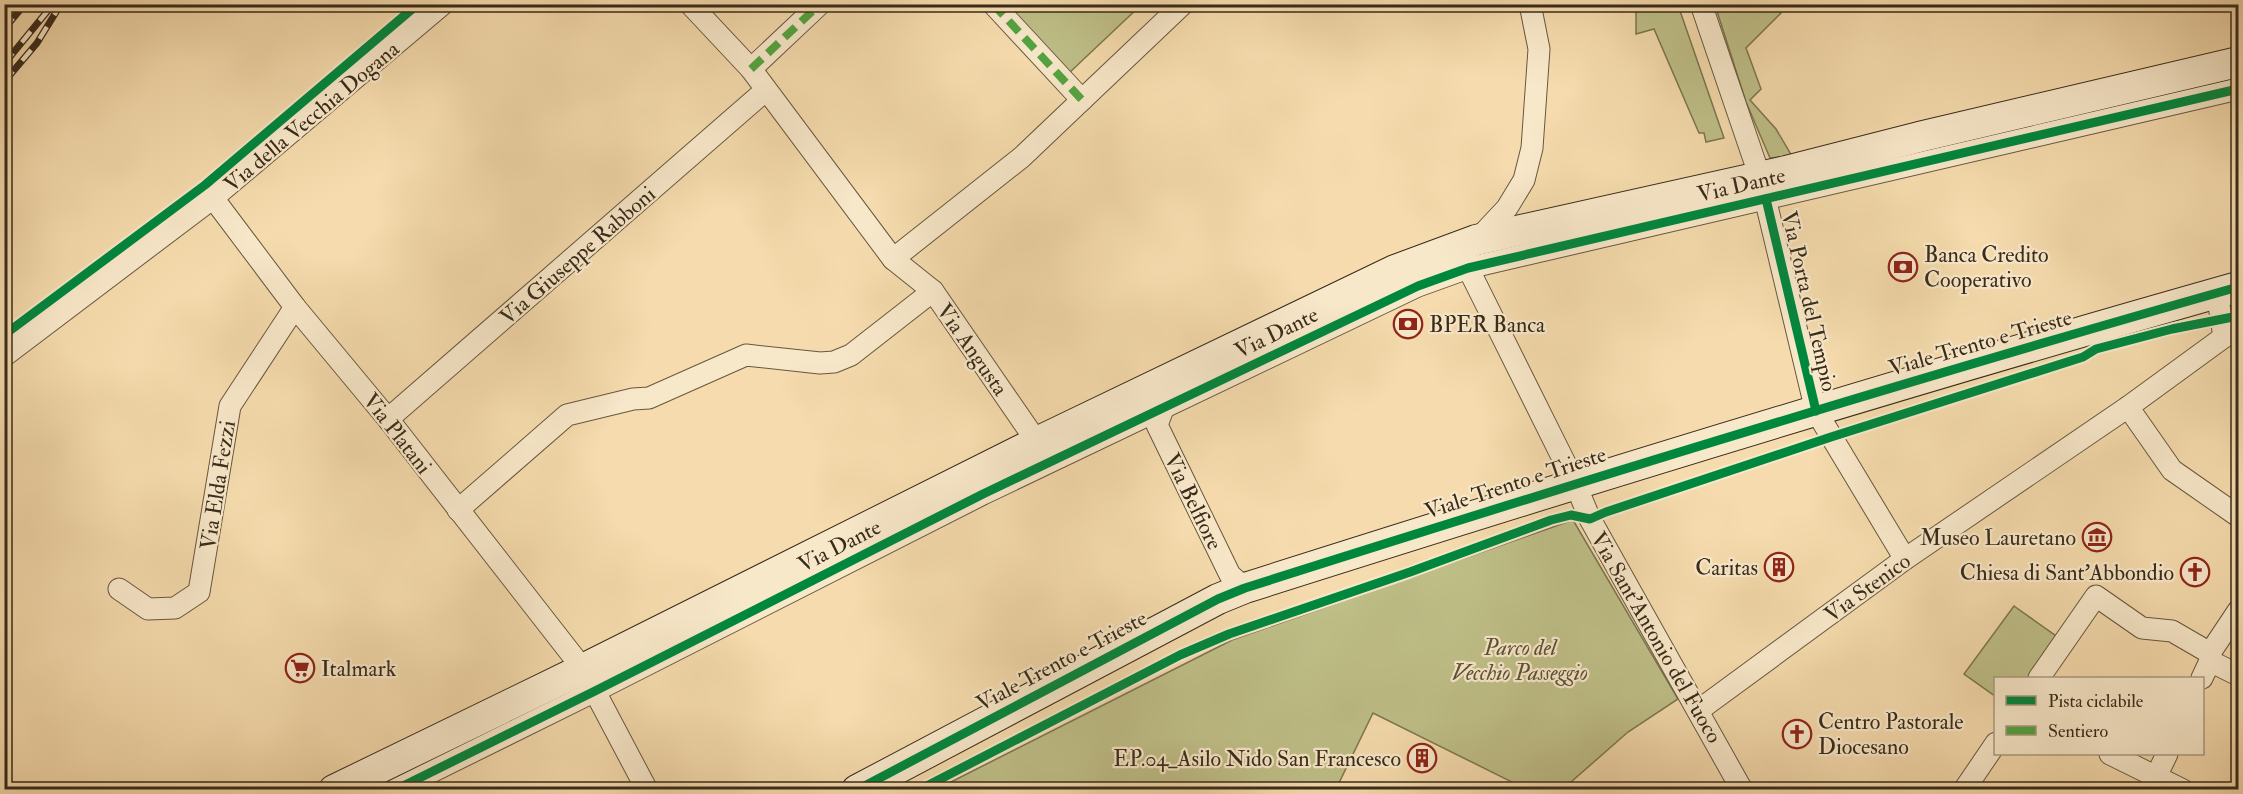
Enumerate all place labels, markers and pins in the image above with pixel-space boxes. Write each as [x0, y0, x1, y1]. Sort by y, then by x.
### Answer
place label: Banca Credito Cooperativo [1924, 241, 2049, 295]
bank icon: Banca Credito Cooperativo [1887, 251, 1919, 283]
bank icon: BPER Banca [1392, 308, 1424, 340]
place label: BPER Banca [1429, 311, 1546, 339]
museum icon: Museo Lauretano [2081, 521, 2113, 553]
place label: Museo Lauretano [1920, 524, 2076, 552]
building icon: Caritas [1763, 551, 1795, 583]
place label: Caritas [1695, 554, 1758, 582]
church icon: Chiesa di Sant'Abbondio [2179, 556, 2211, 588]
place label: Chiesa di Sant'Abbondio [1960, 559, 2174, 587]
supermarket icon: Italmark [284, 652, 316, 684]
place label: Italmark [321, 655, 397, 683]
place label: Centro Pastorale Diocesano [1818, 708, 1964, 761]
church icon: Centro Pastorale Diocesano [1781, 718, 1813, 750]
building icon: EP.04_Asilo Nido San Francesco [1406, 742, 1438, 774]
place label: EP.04_Asilo Nido San Francesco [1113, 745, 1401, 773]

